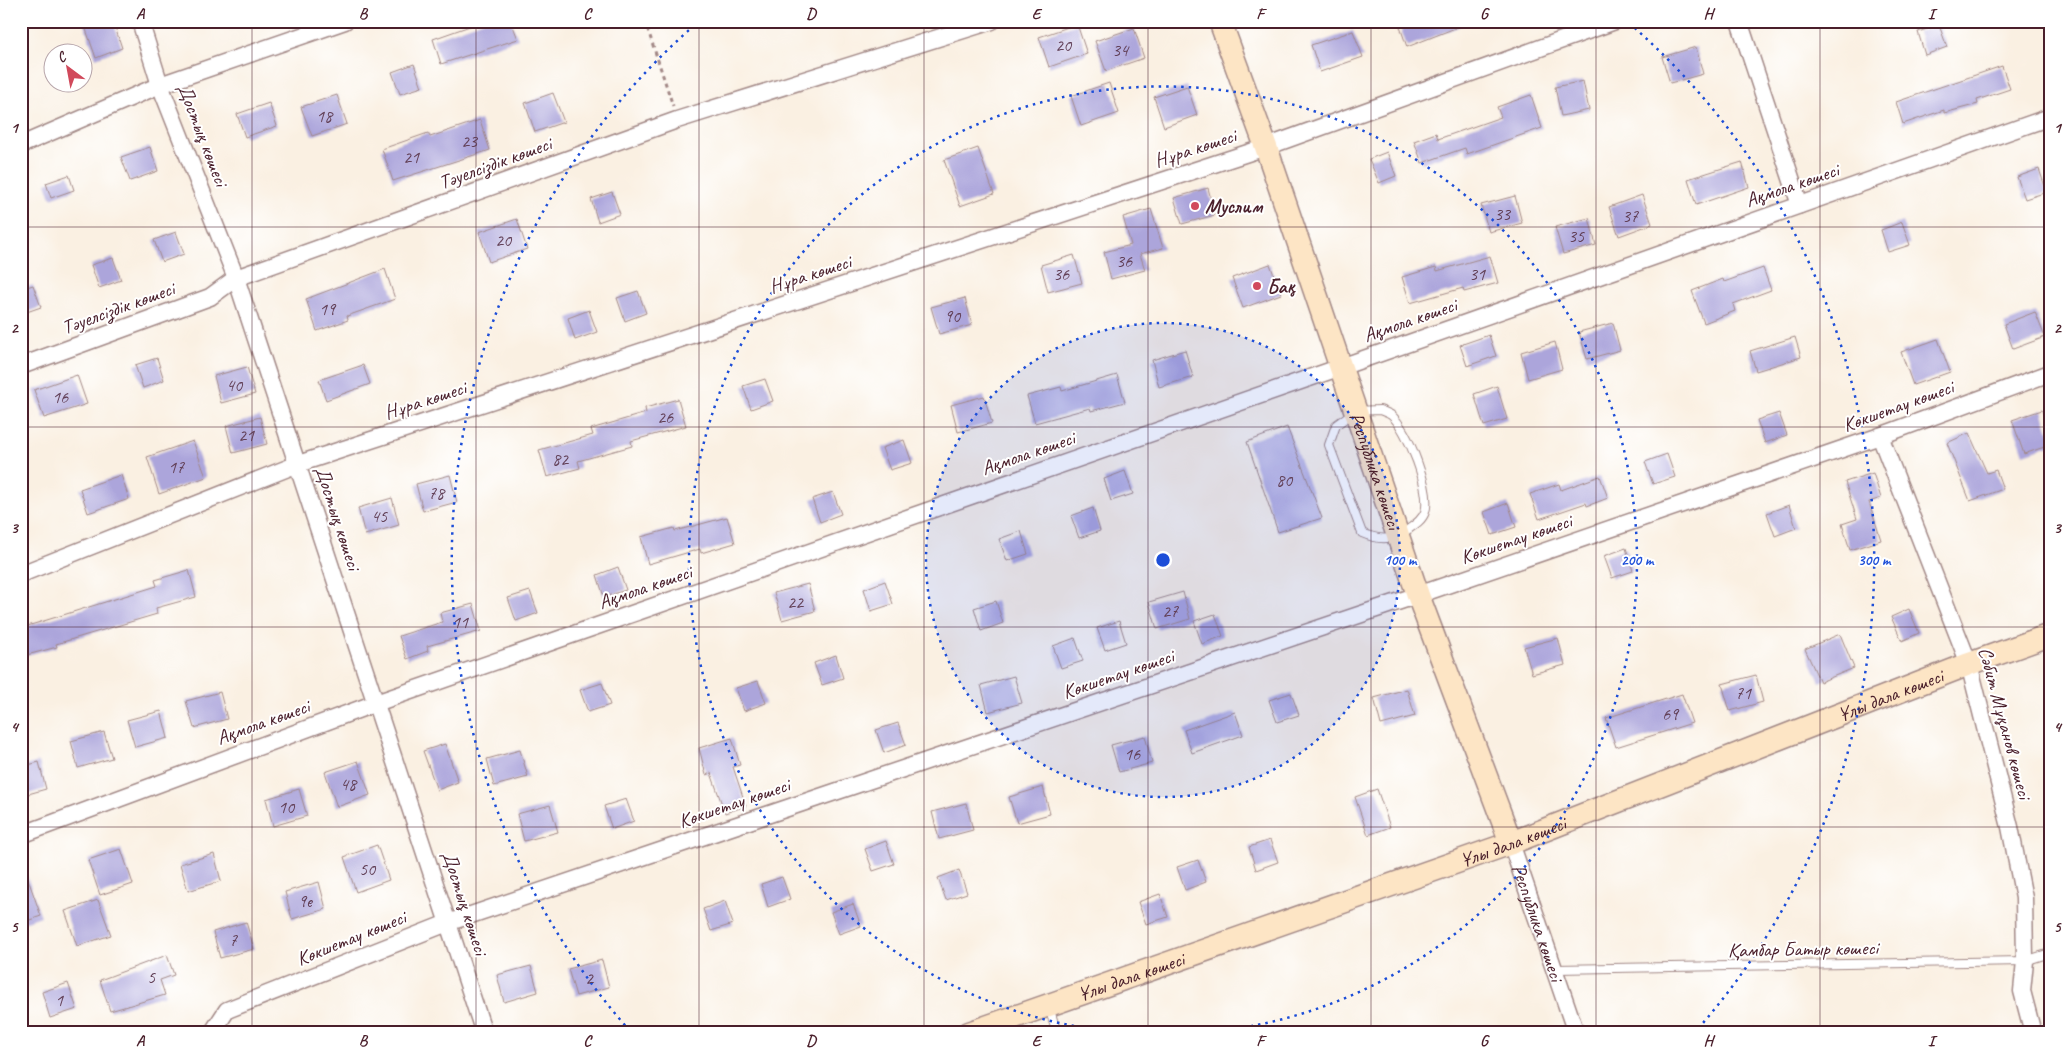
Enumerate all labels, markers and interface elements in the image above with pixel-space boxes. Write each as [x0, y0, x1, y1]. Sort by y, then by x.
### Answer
text: A [136, 4, 146, 24]
text: B [359, 4, 369, 24]
text: C [583, 4, 593, 24]
text: D [806, 4, 817, 24]
text: E [1032, 4, 1043, 24]
text: F [1256, 4, 1267, 24]
text: G [1480, 4, 1490, 24]
text: H [1703, 4, 1715, 24]
text: I [1928, 4, 1938, 24]
house number: 20 [1055, 34, 1073, 56]
house number: 34 [1112, 39, 1130, 61]
north arrow [42, 42, 92, 92]
text: С [54, 47, 71, 66]
street label: Достық көшесі [172, 80, 235, 192]
house number: 18 [316, 105, 334, 127]
text: 1 [10, 118, 19, 138]
text: 1 [2053, 118, 2062, 138]
street label: Нұра көшесі [1151, 122, 1241, 173]
street label: Тәуелсіздік көшесі [435, 130, 557, 196]
house number: 23 [461, 130, 479, 152]
house number: 21 [403, 146, 420, 168]
street label: Ақмола көшесі [1742, 157, 1844, 213]
place label: Муслим [1205, 194, 1264, 219]
marker: Муслим [1189, 200, 1201, 212]
house number: 33 [1494, 203, 1512, 225]
house number: 37 [1622, 205, 1639, 227]
house number: 35 [1568, 225, 1585, 247]
house number: 20 [495, 229, 513, 251]
street label: Нұра көшесі [766, 248, 856, 299]
house number: 36 [1116, 250, 1133, 272]
house number: 36 [1053, 263, 1070, 285]
house number: 31 [1469, 263, 1486, 285]
place label: Бақ [1267, 274, 1296, 299]
street label: Тәуелсіздік көшесі [58, 275, 180, 341]
marker: Бақ [1251, 280, 1263, 292]
street label: Ақмола көшесі [1360, 292, 1462, 348]
house number: 19 [319, 298, 337, 320]
house number: 90 [944, 305, 962, 327]
text: 2 [10, 318, 19, 338]
text: 2 [2053, 318, 2062, 338]
house number: 40 [226, 374, 244, 396]
street label: Нұра көшесі [381, 374, 471, 425]
street label: Көкшетау көшесі [1839, 374, 1959, 438]
house number: 16 [52, 386, 69, 408]
house number: 26 [657, 406, 674, 428]
street label: Республика көшесі [1344, 409, 1408, 535]
house number: 21 [238, 424, 255, 446]
street label: Ақмола көшесі [978, 425, 1080, 481]
house number: 82 [552, 448, 570, 470]
house number: 17 [168, 456, 185, 478]
street label: Достық көшесі [309, 463, 367, 575]
house number: 80 [1276, 469, 1294, 491]
house number: 78 [428, 482, 446, 504]
house number: 45 [371, 505, 388, 527]
street label: Көкшетау көшесі [1457, 508, 1577, 570]
text: 3 [10, 518, 19, 538]
text: 3 [2053, 518, 2062, 538]
centre of rings [1154, 551, 1172, 569]
text: 100 m [1384, 551, 1418, 570]
text: 200 m [1621, 551, 1655, 570]
text: 300 m [1858, 551, 1892, 570]
street label: Ақмола көшесі [595, 559, 697, 615]
house number: 22 [787, 591, 805, 613]
house number: 27 [1162, 600, 1179, 622]
house number: 11 [452, 611, 469, 633]
street label: Көкшетау көшесі [1059, 643, 1179, 705]
street label: Сәбит Мұқанов көшесі [1973, 644, 2038, 804]
street label: Ұлы дала көшесі [1833, 662, 1949, 727]
house number: 71 [1735, 682, 1752, 704]
street label: Ақмола көшесі [213, 693, 315, 750]
house number: 69 [1662, 703, 1680, 725]
text: 4 [10, 717, 19, 737]
text: 4 [2053, 717, 2062, 737]
house number: 16 [1124, 743, 1141, 765]
street label: Көкшетау көшесі [675, 772, 795, 834]
house number: 48 [340, 773, 358, 795]
house number: 10 [278, 796, 296, 818]
street label: Ұлы дала көшесі [1455, 810, 1571, 873]
street label: Достық көшесі [436, 848, 494, 960]
house number: 50 [359, 858, 377, 880]
street label: Республика көшесі [1507, 861, 1570, 986]
house number: 9е [298, 890, 313, 912]
street label: Көкшетау көшесі [293, 904, 412, 971]
text: 5 [11, 917, 20, 937]
text: 5 [2054, 917, 2063, 937]
house number: 7 [229, 929, 238, 951]
street label: Қамбар Батыр көшесі [1728, 935, 1881, 963]
street label: Ұлы дала көшесі [1073, 945, 1190, 1007]
house number: 5 [147, 966, 156, 988]
house number: 2 [585, 967, 595, 989]
house number: 1 [55, 989, 64, 1011]
text: A [136, 1031, 146, 1051]
text: B [359, 1031, 369, 1051]
text: C [583, 1031, 593, 1051]
text: D [806, 1031, 817, 1051]
text: E [1032, 1031, 1043, 1051]
text: F [1256, 1031, 1267, 1051]
text: G [1480, 1031, 1490, 1051]
text: H [1703, 1031, 1715, 1051]
text: I [1928, 1031, 1938, 1051]

